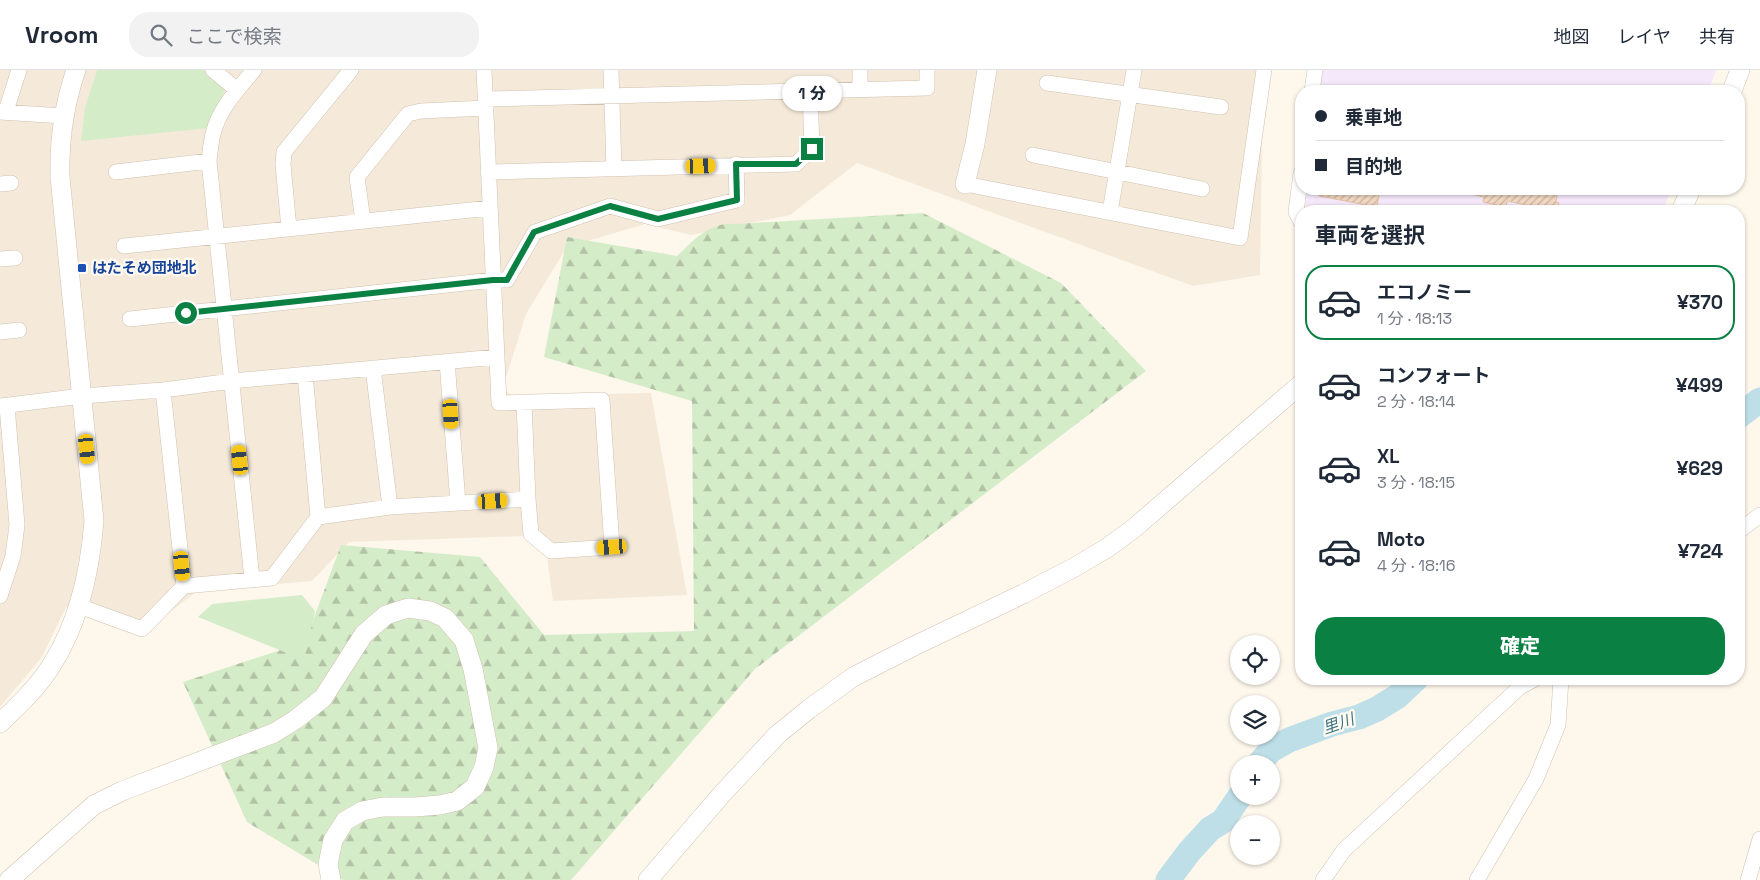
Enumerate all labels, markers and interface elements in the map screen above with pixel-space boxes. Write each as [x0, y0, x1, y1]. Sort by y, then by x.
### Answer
search box [129, 12, 479, 57]
text: Vroom [25, 19, 99, 50]
icon: search [147, 21, 175, 49]
text: ここで検索 [187, 24, 282, 49]
text: 地図 [1554, 25, 1590, 48]
text: レイヤ [1618, 25, 1671, 48]
text: 共有 [1699, 25, 1735, 48]
callout: 1 分 [782, 77, 842, 112]
text: 1 分 [798, 83, 826, 104]
text: 乗車地 [1345, 105, 1402, 130]
route end [801, 138, 823, 160]
text: 目的地 [1345, 154, 1402, 179]
car [685, 158, 716, 174]
text: 車両を選択 [1315, 221, 1425, 249]
place label: はたそめ団地北 [92, 258, 197, 277]
marker: はたそめ団地北 [76, 262, 88, 274]
icon: car [1317, 280, 1362, 325]
text: エコノミー [1377, 280, 1472, 305]
text: ¥370 [1677, 290, 1723, 315]
route start [175, 302, 197, 324]
text: 1 分 · 18:13 [1377, 308, 1452, 329]
icon: car [1317, 363, 1362, 408]
text: コンフォート [1377, 363, 1490, 388]
text: ¥499 [1676, 373, 1723, 398]
text: 2 分 · 18:14 [1377, 391, 1455, 412]
car [442, 399, 459, 429]
car [77, 433, 96, 465]
car [230, 444, 249, 476]
text: XL [1377, 444, 1400, 469]
icon: car [1317, 446, 1362, 491]
text: ¥629 [1677, 456, 1723, 481]
text: 3 分 · 18:15 [1377, 472, 1455, 493]
car [477, 493, 508, 509]
text: Moto [1377, 527, 1425, 552]
icon: car [1317, 529, 1362, 574]
car [596, 538, 627, 556]
text: ¥724 [1678, 539, 1723, 564]
car [172, 550, 191, 582]
text: 4 分 · 18:16 [1377, 555, 1456, 576]
button: 確定 [1315, 617, 1725, 675]
map controls [1230, 635, 1280, 865]
button: locate [1230, 635, 1280, 685]
button: layers [1230, 695, 1280, 745]
water label: 里川 [1320, 708, 1359, 739]
button: + [1230, 755, 1280, 805]
button: − [1230, 815, 1280, 865]

